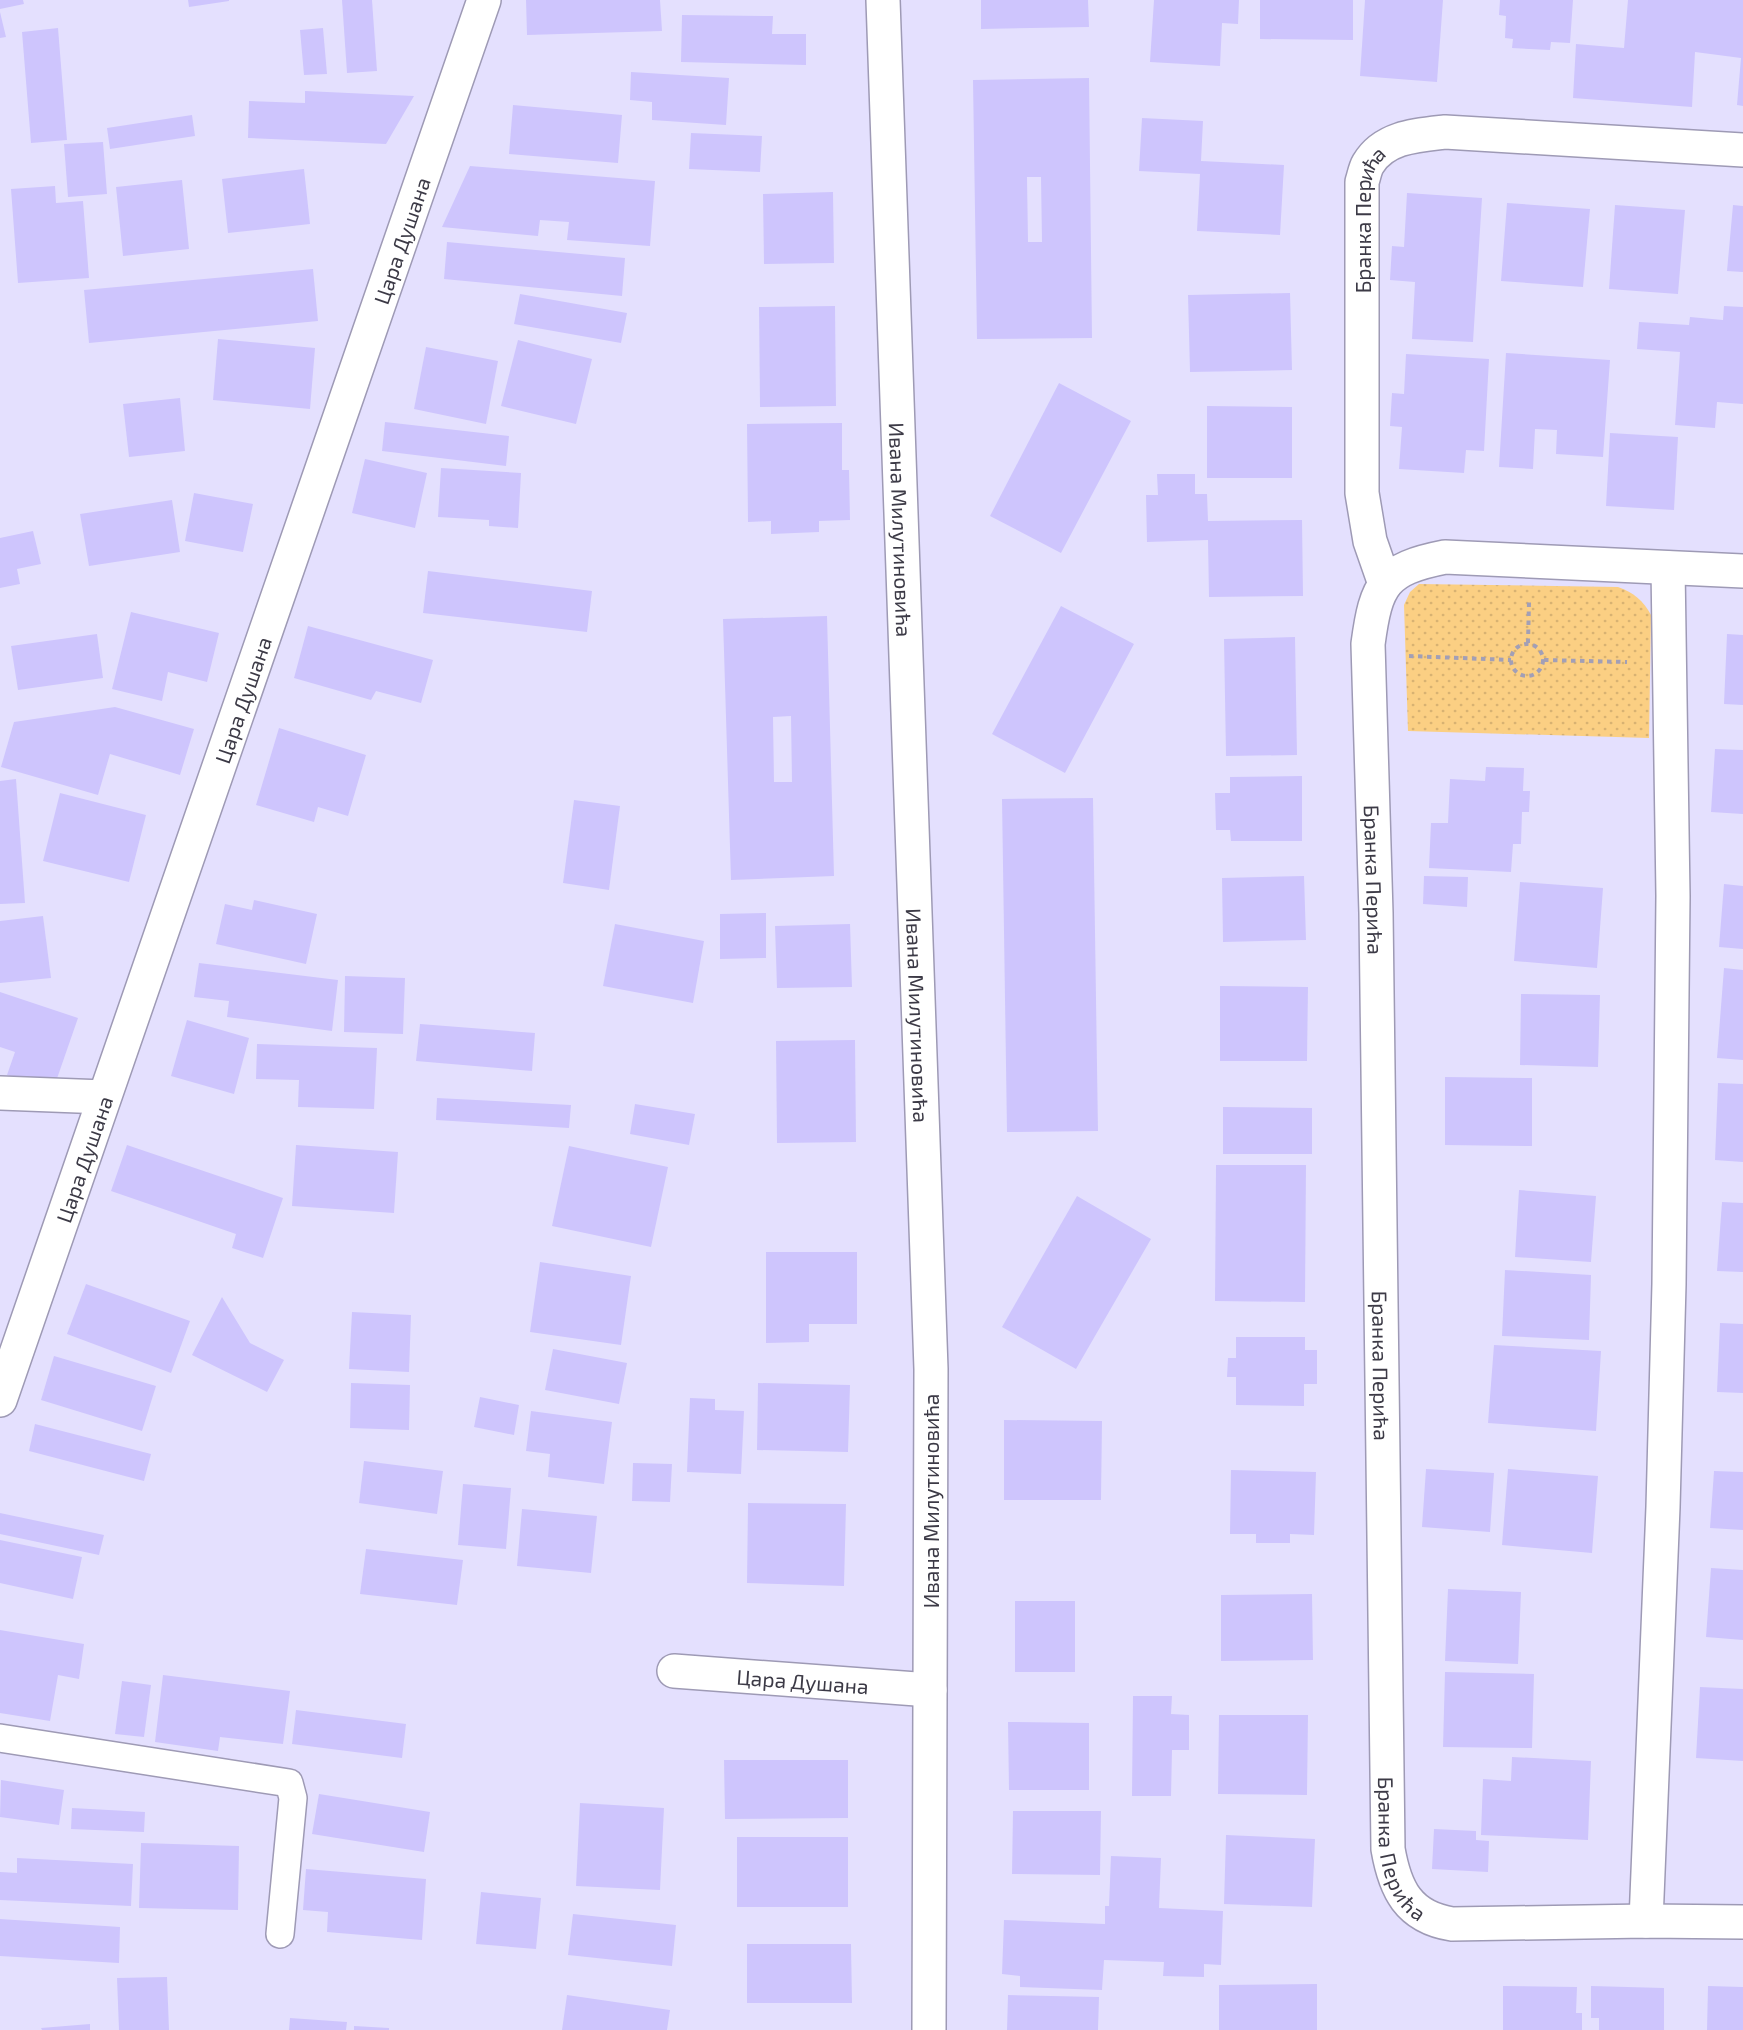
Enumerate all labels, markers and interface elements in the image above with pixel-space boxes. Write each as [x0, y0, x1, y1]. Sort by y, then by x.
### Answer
street label: Бранка Перића [1350, 140, 1390, 293]
street label: Цара Душана [367, 174, 434, 307]
street label: Ивана Милутиновића [885, 422, 918, 637]
street label: Цара Душана [209, 633, 276, 766]
street label: Бранка Перића [1360, 804, 1389, 955]
street label: Ивана Милутиновића [902, 908, 935, 1123]
street label: Цара Душана [50, 1092, 117, 1226]
street label: Бранка Перића [1368, 1290, 1395, 1441]
street label: Ивана Милутиновића [918, 1394, 944, 1608]
street label: Цара Душана [736, 1663, 870, 1698]
street label: Бранка Перића [1375, 1776, 1431, 1925]

